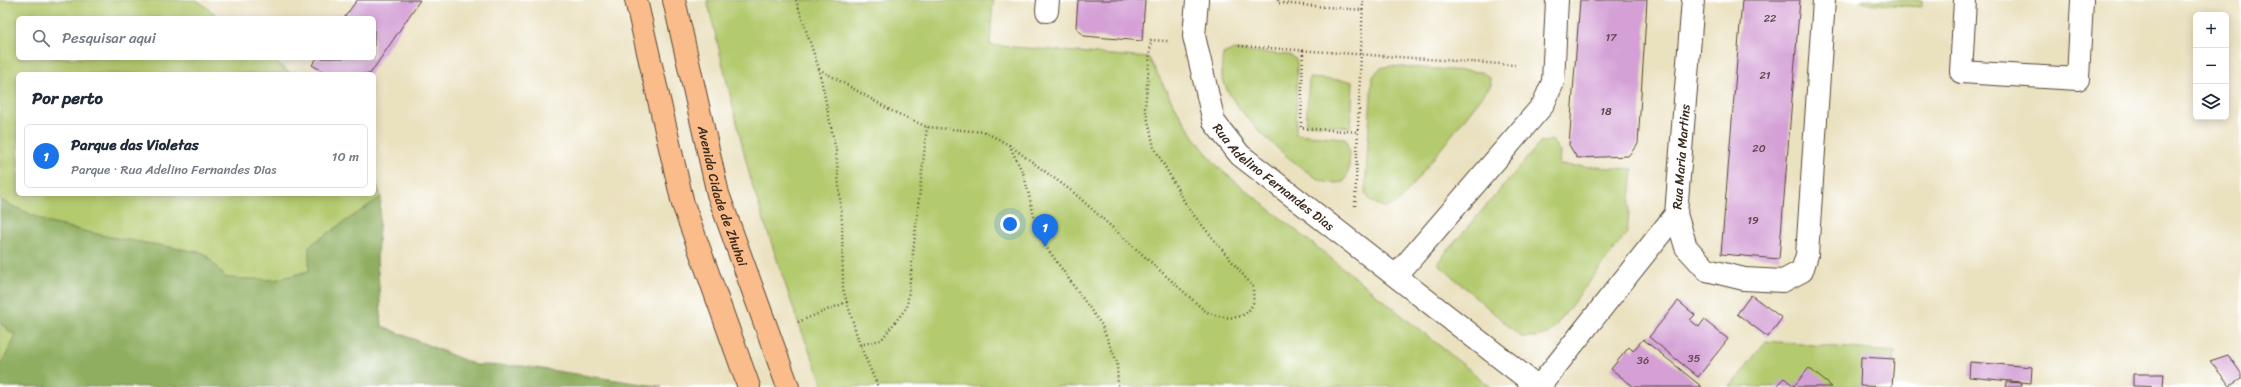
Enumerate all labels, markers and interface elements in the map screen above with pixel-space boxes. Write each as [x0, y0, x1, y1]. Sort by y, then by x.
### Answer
house number: 22 [1764, 9, 1777, 28]
map controls [2193, 12, 2229, 120]
button: + [2193, 12, 2229, 48]
search box [16, 16, 376, 60]
text: Pesquisar aqui [62, 25, 156, 51]
icon: search [30, 27, 52, 49]
house number: 17 [1606, 28, 1617, 47]
button: − [2193, 48, 2229, 84]
house number: 21 [1759, 66, 1771, 85]
text: Por perto [32, 83, 103, 113]
button: layers [2193, 84, 2229, 120]
house number: 18 [1600, 102, 1612, 121]
street label: Rua Maria Martins [1665, 103, 1696, 210]
street label: Rua Adelino Fernandes Dias [1207, 118, 1340, 237]
street label: Avenida Cidade de Zhuhai [691, 122, 755, 270]
text: Parque das Violetas [71, 132, 199, 158]
house number: 20 [1752, 139, 1766, 158]
text: 1 [43, 145, 49, 168]
text: 10 m [332, 145, 359, 168]
text: Parque · Rua Adelino Fernandes Dias [71, 158, 277, 181]
house number: 19 [1747, 211, 1759, 230]
your location [1000, 214, 1020, 234]
pin: 1 [1032, 214, 1058, 247]
house number: 35 [1688, 349, 1701, 368]
house number: 36 [1637, 351, 1649, 370]

